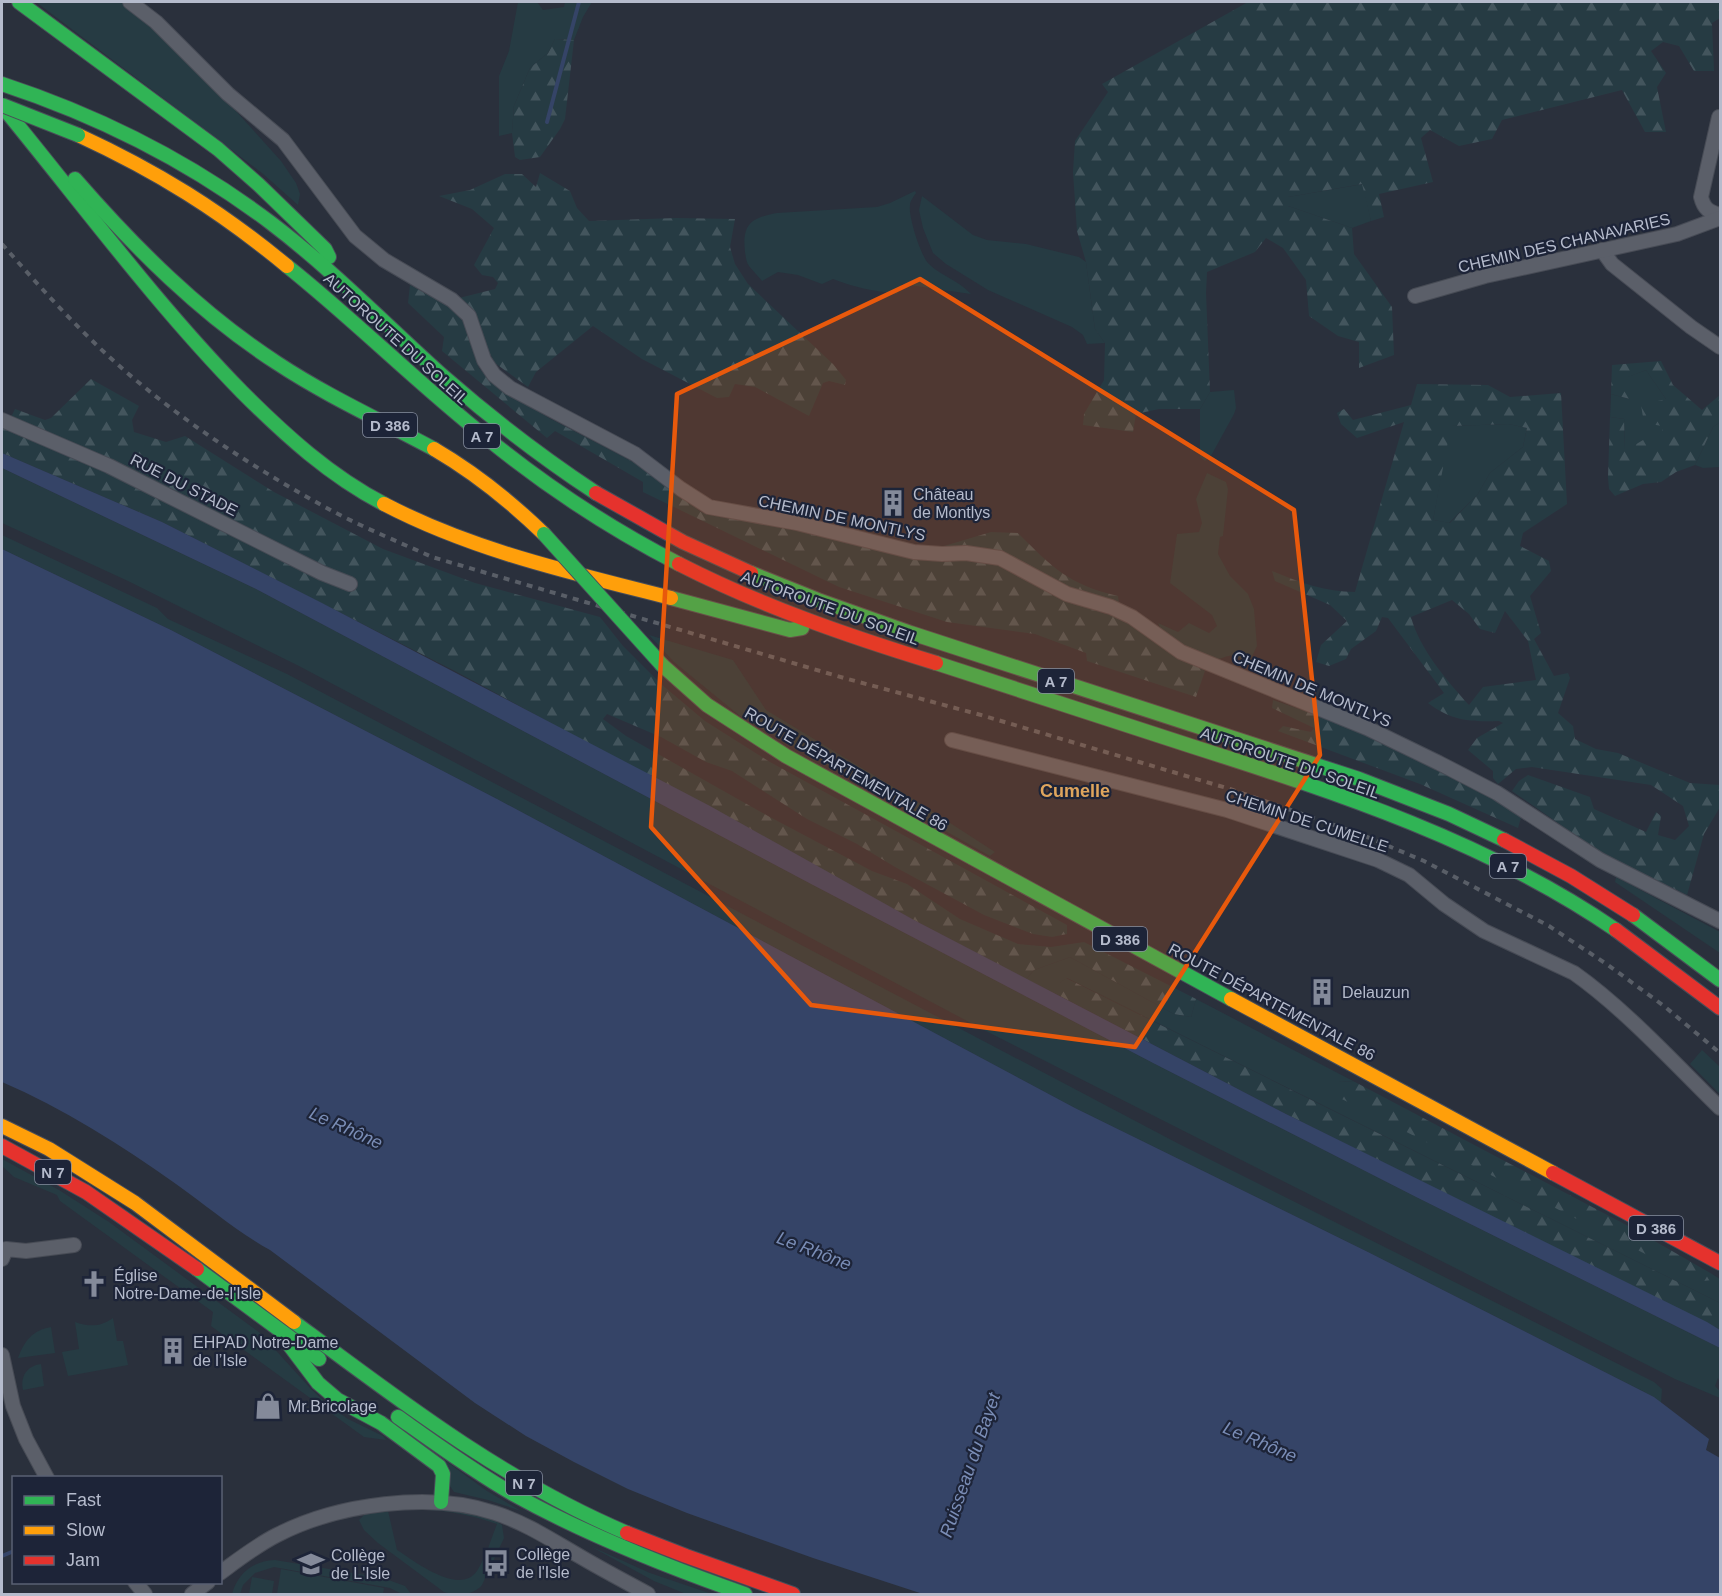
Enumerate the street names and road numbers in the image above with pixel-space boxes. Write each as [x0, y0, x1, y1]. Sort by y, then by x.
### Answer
street label: CHEMIN DES CHANAVARIES [1456, 210, 1672, 276]
street label: AUTOROUTE DU SOLEIL [320, 270, 472, 408]
road number: D 386 [363, 413, 417, 437]
road number: A 7 [464, 424, 500, 448]
street label: RUE DU STADE [128, 451, 240, 519]
street label: CHEMIN DE MONTLYS [757, 492, 927, 544]
street label: AUTOROUTE DU SOLEIL [739, 568, 921, 648]
street label: CHEMIN DE MONTLYS [1230, 648, 1394, 730]
road number: A 7 [1038, 669, 1074, 693]
street label: ROUTE DÉPARTEMENTALE 86 [742, 703, 951, 834]
street label: AUTOROUTE DU SOLEIL [1198, 724, 1382, 802]
street label: CHEMIN DE CUMELLE [1224, 787, 1390, 855]
road number: A 7 [1490, 854, 1526, 878]
road number: D 386 [1093, 927, 1147, 951]
street label: ROUTE DÉPARTEMENTALE 86 [1166, 939, 1379, 1064]
road number: N 7 [35, 1160, 71, 1184]
road number: D 386 [1629, 1216, 1683, 1240]
road number: N 7 [506, 1471, 542, 1495]

